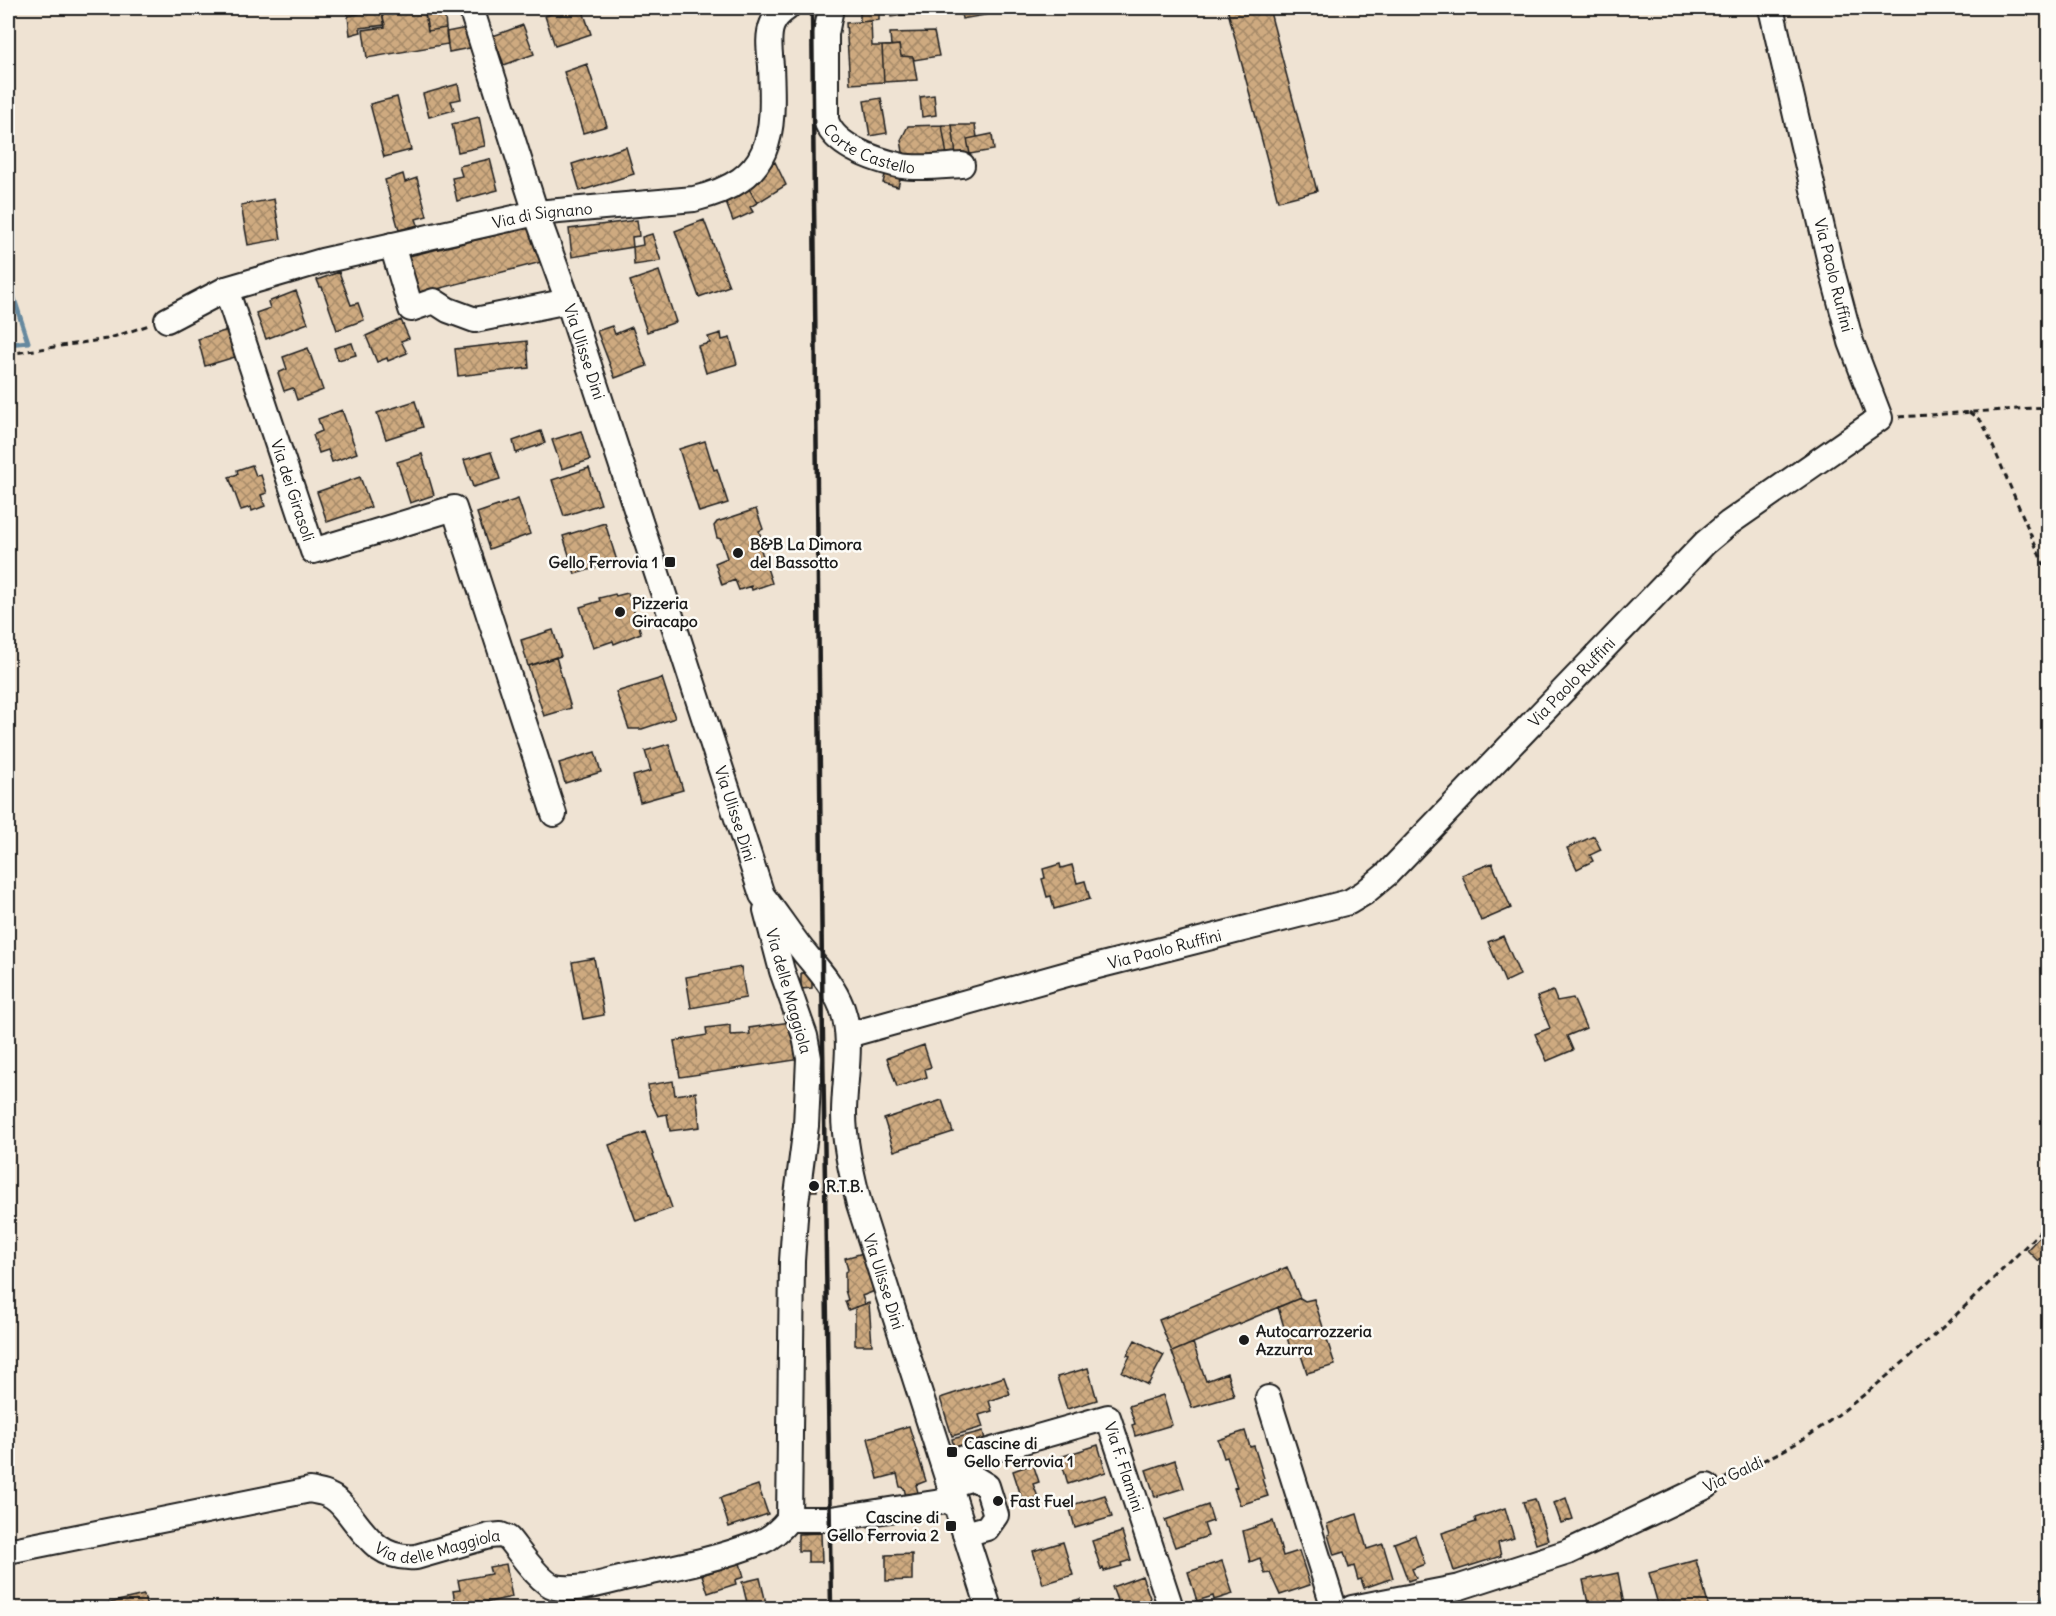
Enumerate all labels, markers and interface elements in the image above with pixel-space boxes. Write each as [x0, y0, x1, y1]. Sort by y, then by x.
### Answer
street label: Corte Castello [819, 120, 916, 177]
street label: Via di Signano [490, 198, 593, 233]
street label: Via Paolo Ruffini [1810, 216, 1858, 334]
street label: Via Ulisse Dini [560, 301, 609, 402]
street label: Via dei Girasoli [267, 437, 319, 544]
place label: B&B La Dimora del Bassotto [750, 534, 862, 572]
marker: B&B La Dimora del Bassotto [731, 546, 745, 560]
place label: Gello Ferrovia 1 [549, 552, 658, 572]
marker: Gello Ferrovia 1 [663, 555, 677, 569]
place label: Pizzeria Giracapo [632, 593, 698, 632]
marker: Pizzeria Giracapo [613, 605, 627, 619]
street label: Via Paolo Ruffini [1524, 633, 1619, 731]
street label: Via Ulisse Dini [710, 763, 760, 864]
street label: Via Paolo Ruffini [1106, 925, 1223, 973]
street label: Via delle Maggiola [762, 926, 816, 1056]
place label: R.T.B. [826, 1176, 864, 1196]
marker: R.T.B. [807, 1179, 821, 1193]
street label: Via Ulisse Dini [859, 1231, 909, 1332]
place label: Autocarrozzeria Azzurra [1256, 1321, 1372, 1359]
marker: Autocarrozzeria Azzurra [1237, 1333, 1251, 1347]
street label: Via F. Flamini [1100, 1419, 1149, 1514]
place label: Cascine di Gello Ferrovia 1 [964, 1433, 1074, 1471]
marker: Cascine di Gello Ferrovia 1 [945, 1445, 959, 1459]
street label: Via Galdi [1700, 1451, 1766, 1497]
place label: Fast Fuel [1010, 1491, 1074, 1511]
marker: Fast Fuel [991, 1494, 1005, 1508]
place label: Cascine di Gello Ferrovia 2 [827, 1507, 939, 1545]
marker: Cascine di Gello Ferrovia 2 [944, 1519, 958, 1533]
street label: Via delle Maggiola [371, 1525, 501, 1567]

